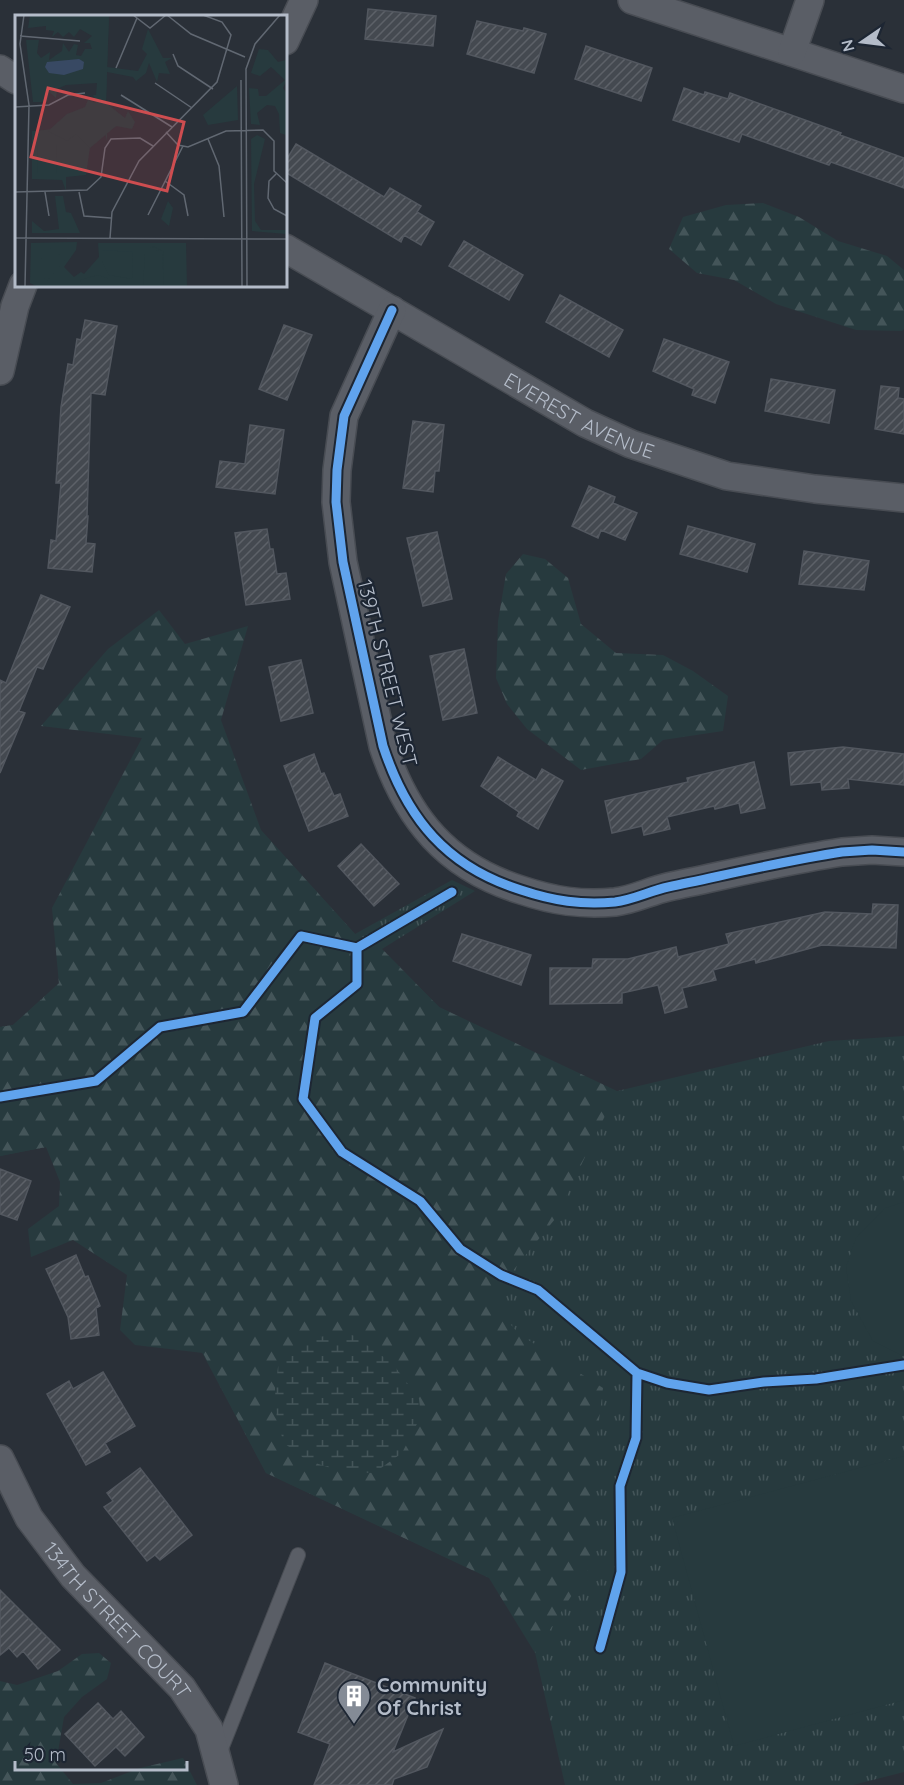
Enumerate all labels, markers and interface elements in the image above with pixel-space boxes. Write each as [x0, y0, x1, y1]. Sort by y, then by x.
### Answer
north arrow [832, 12, 892, 72]
inset map [15, 15, 286, 286]
text: N [836, 38, 859, 54]
street label: EVEREST AVENUE [500, 366, 658, 463]
street label: 139TH STREET WEST [353, 577, 423, 769]
street label: 134TH STREET COURT [39, 1536, 197, 1702]
place label: Community Of Christ [377, 1672, 487, 1720]
building icon: Community Of Christ [336, 1678, 372, 1725]
scale bar [15, 1734, 188, 1772]
text: 50 m [24, 1743, 66, 1766]

